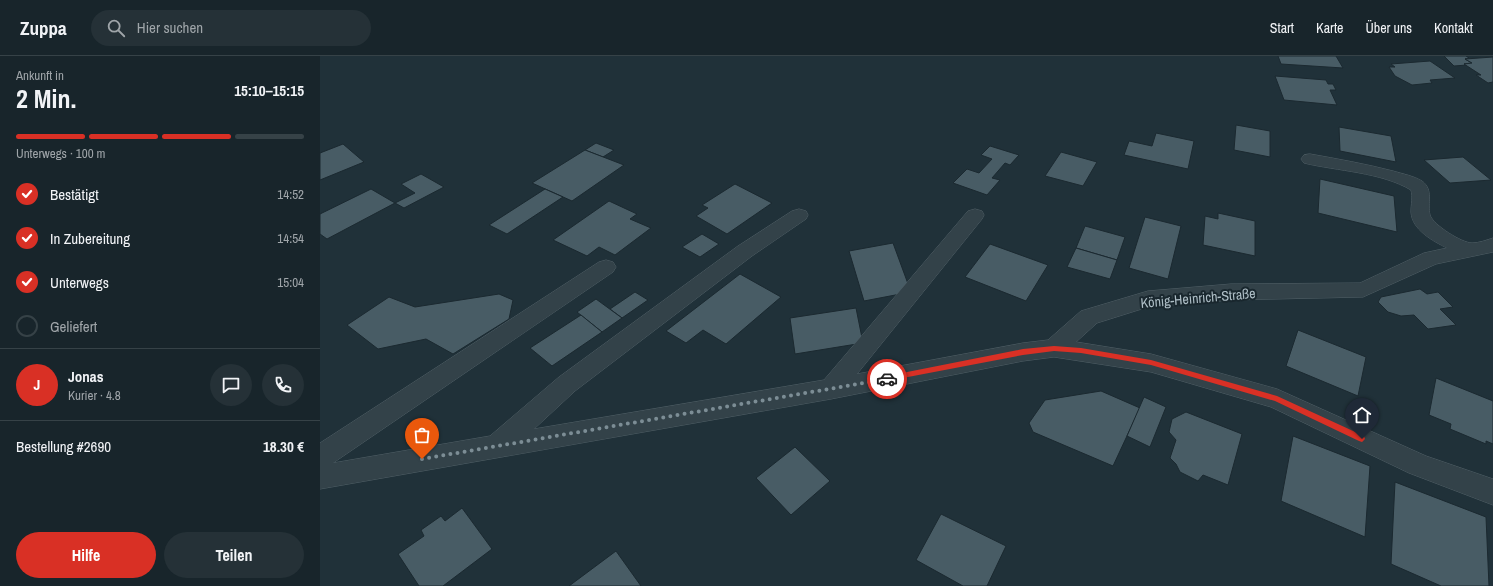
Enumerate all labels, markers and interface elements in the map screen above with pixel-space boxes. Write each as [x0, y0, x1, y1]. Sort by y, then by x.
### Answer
search box [91, 10, 371, 46]
text: Zuppa [20, 15, 67, 41]
icon: search [105, 17, 127, 39]
text: Hier suchen [137, 17, 203, 38]
text: Start [1270, 19, 1294, 37]
text: Karte [1316, 19, 1343, 37]
text: Über uns [1365, 19, 1412, 37]
text: Kontakt [1434, 19, 1473, 37]
text: Ankunft in [16, 67, 64, 84]
text: 15:10–15:15 [234, 80, 304, 101]
text: 2 Min. [16, 81, 76, 116]
text: Unterwegs · 100 m [16, 145, 105, 162]
icon: check [16, 183, 38, 205]
text: Bestätigt [50, 184, 99, 205]
text: 14:52 [277, 186, 304, 203]
icon: check [16, 227, 38, 249]
text: In Zubereitung [50, 228, 130, 249]
text: 14:54 [277, 230, 304, 247]
icon: check [16, 271, 38, 293]
text: Unterwegs [50, 272, 109, 293]
text: 15:04 [277, 274, 304, 291]
street label: König-Heinrich-Straße [1140, 284, 1256, 312]
text: Geliefert [50, 316, 97, 337]
courier [867, 359, 907, 399]
button: chat [210, 364, 252, 406]
button: phone [262, 364, 304, 406]
text: Jonas [68, 366, 104, 387]
icon: car [876, 368, 898, 390]
text: J [34, 374, 40, 395]
text: Kurier · 4.8 [68, 387, 121, 404]
pin [1345, 398, 1379, 439]
icon: home [1351, 404, 1373, 426]
pin [405, 418, 439, 459]
icon: bag [411, 424, 433, 446]
text: Bestellung #2690 [16, 436, 111, 457]
text: 18.30 € [263, 436, 304, 457]
button: Hilfe [16, 532, 156, 578]
button: Teilen [164, 532, 304, 578]

